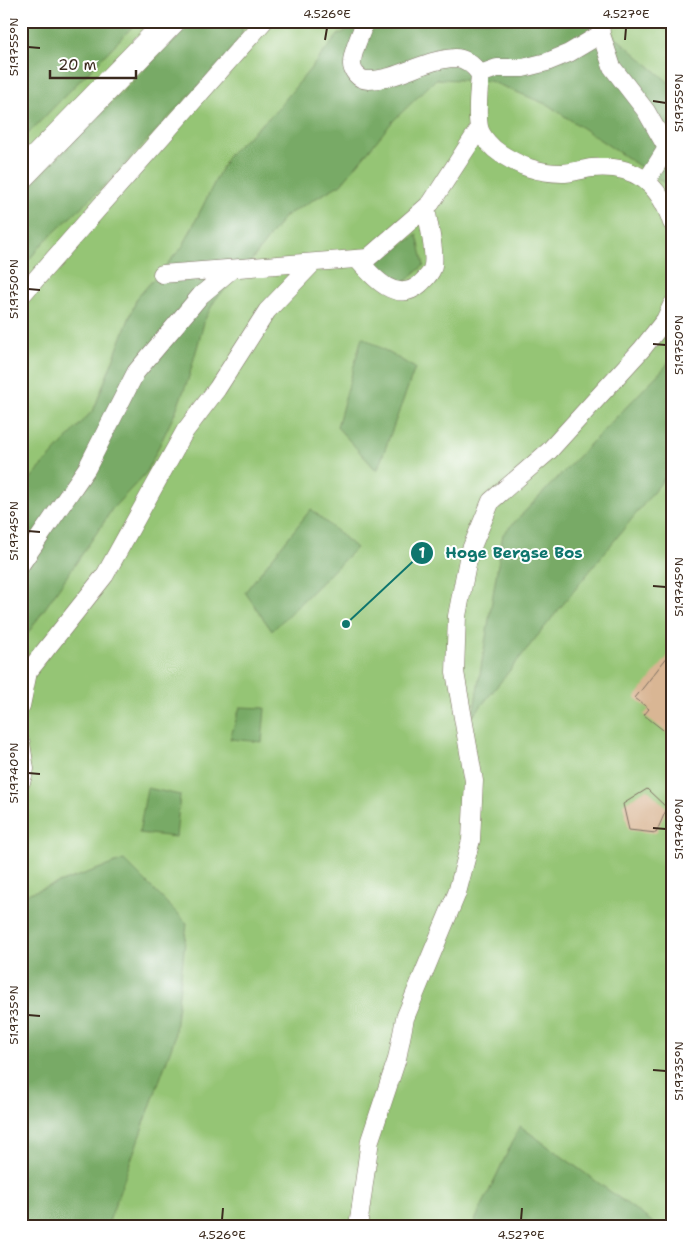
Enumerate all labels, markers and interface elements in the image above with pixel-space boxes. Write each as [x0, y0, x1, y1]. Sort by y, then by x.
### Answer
text: 4.526°E [303, 6, 351, 22]
text: 4.527°E [602, 6, 650, 22]
text: 51.9755°N [6, 18, 22, 76]
scale bar [50, 48, 136, 80]
text: 20 m [58, 55, 97, 75]
text: 51.9755°N [671, 74, 687, 132]
text: 51.9750°N [6, 259, 22, 319]
text: 51.9750°N [671, 315, 687, 375]
text: 51.9745°N [6, 501, 22, 561]
callout: Hoge Bergse Bos [410, 537, 592, 568]
text: Hoge Bergse Bos [445, 542, 583, 563]
text: 1 [419, 543, 426, 563]
text: 51.9745°N [671, 557, 687, 617]
text: 51.9740°N [6, 743, 22, 803]
text: 51.9740°N [671, 799, 687, 859]
text: 51.9735°N [6, 985, 22, 1045]
text: 51.9735°N [671, 1041, 687, 1101]
text: 4.526°E [198, 1227, 246, 1243]
text: 4.527°E [497, 1227, 545, 1243]

